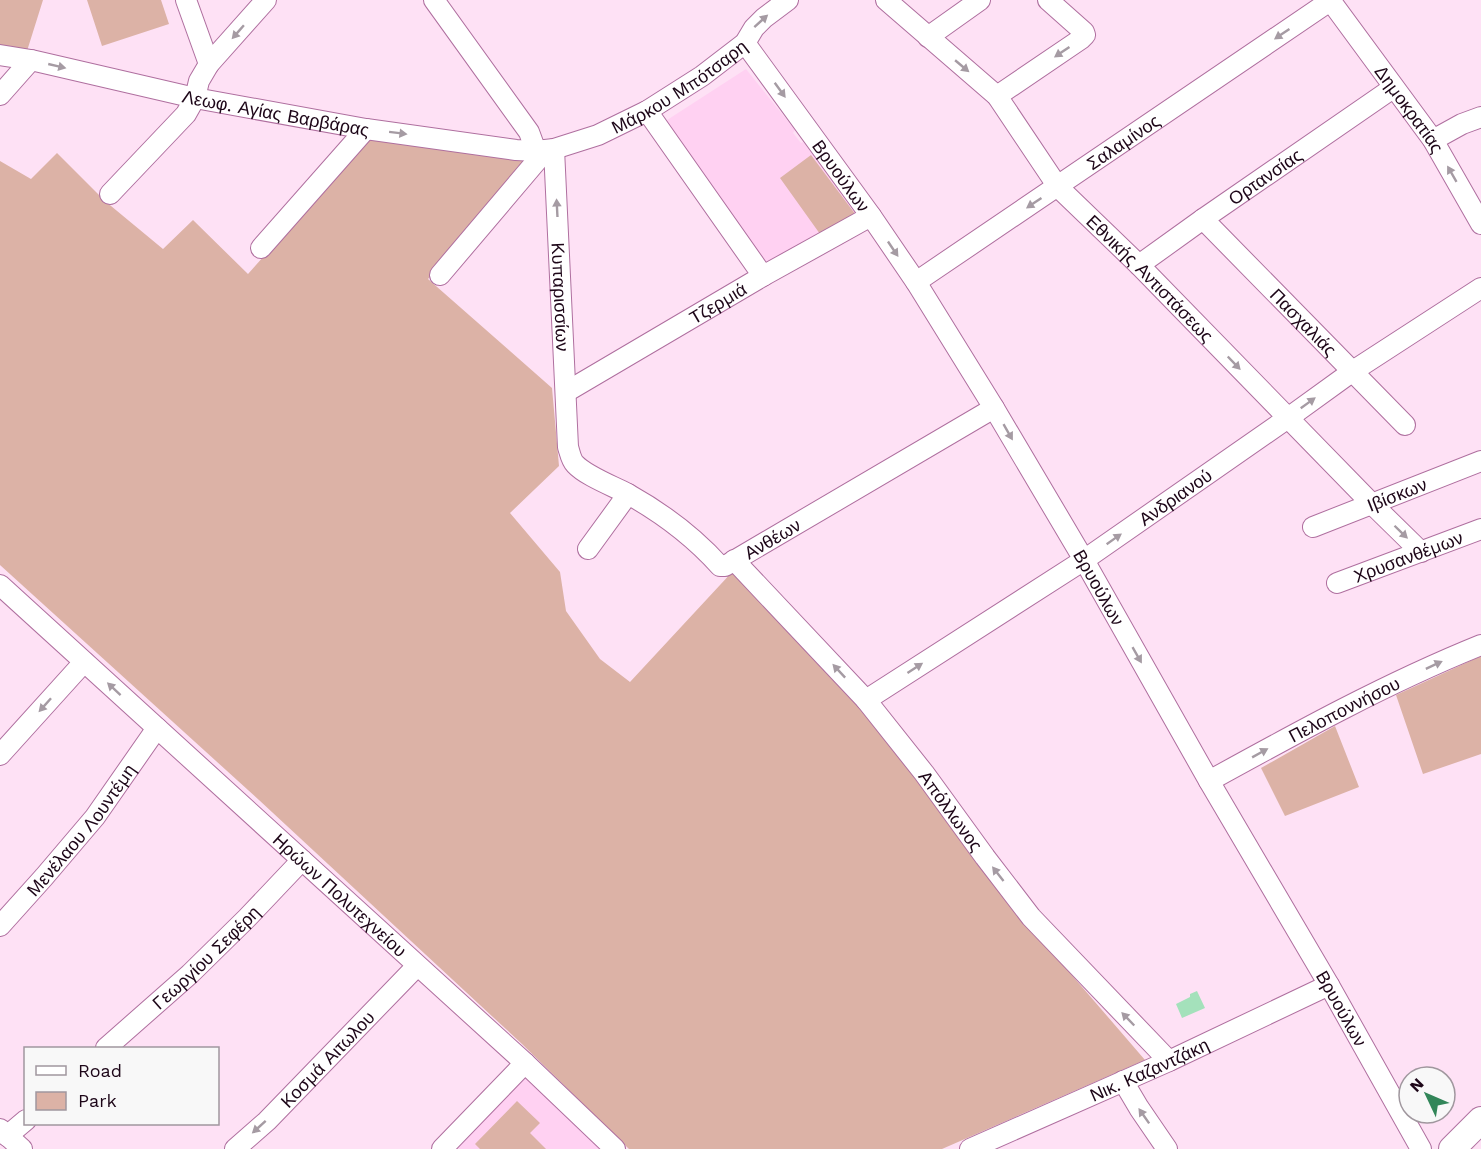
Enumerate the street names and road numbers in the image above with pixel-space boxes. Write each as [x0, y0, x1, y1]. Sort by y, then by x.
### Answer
street label: Μάρκου Μπότσαρη [608, 35, 751, 137]
street label: Δημοκρατίας [1371, 61, 1449, 157]
street label: Λεωφ. Αγίας Βαρβάρας [180, 85, 371, 140]
street label: Σαλαμίνος [1082, 109, 1164, 174]
street label: Βρυούλων [808, 136, 875, 216]
street label: Ορτανσίας [1224, 144, 1306, 209]
street label: Εθνικής Αντιστάσεως [1083, 210, 1218, 346]
street label: Κυπαρισσίων [548, 242, 574, 352]
street label: Τζερμιά [685, 278, 750, 328]
street label: Πασχαλιάς [1266, 284, 1342, 360]
street label: Ανδριανού [1134, 464, 1216, 529]
street label: Ιβίσκων [1364, 473, 1430, 515]
street label: Ανθέων [740, 514, 804, 563]
street label: Χρυσανθέμων [1351, 526, 1466, 586]
street label: Βρυούλων [1070, 546, 1129, 629]
street label: Πελοποννήσου [1285, 672, 1403, 746]
street label: Μενέλαου Λουντέμη [22, 760, 139, 900]
street label: Απόλλωνος [915, 766, 988, 855]
street label: Ηρώων Πολυτεχνείου [269, 829, 411, 961]
street label: Γεωργίου Σεφέρη [148, 901, 264, 1013]
street label: Βρυούλων [1312, 967, 1372, 1050]
street label: Κοσμά Αιτωλου [276, 1006, 378, 1111]
street label: Νικ. Καζαντζάκη [1086, 1033, 1212, 1105]

